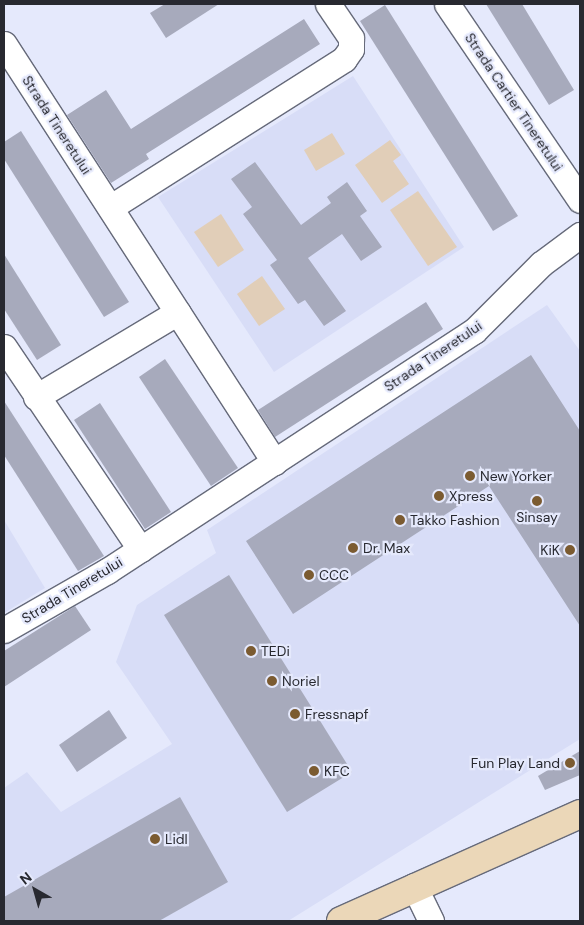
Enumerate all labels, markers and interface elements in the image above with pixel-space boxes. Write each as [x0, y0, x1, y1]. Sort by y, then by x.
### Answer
street label: Strada Cartier Tineretului [461, 30, 567, 174]
street label: Strada Tineretului [19, 72, 95, 178]
street label: Strada Tineretului [381, 317, 485, 395]
place label: New Yorker [480, 468, 552, 484]
marker: New Yorker [464, 470, 476, 482]
place label: Xpress [449, 488, 493, 504]
marker: Xpress [433, 490, 445, 502]
marker: Sinsay [531, 495, 543, 507]
place label: Sinsay [516, 509, 558, 525]
place label: Takko Fashion [410, 512, 499, 528]
marker: Takko Fashion [394, 514, 406, 526]
place label: Dr. Max [363, 540, 410, 556]
marker: Dr. Max [347, 542, 359, 554]
place label: KiK [540, 542, 560, 558]
marker: KiK [564, 544, 576, 556]
street label: Strada Tineretului [19, 553, 125, 627]
place label: CCC [319, 567, 349, 583]
marker: CCC [303, 569, 315, 581]
place label: TEDi [261, 643, 290, 659]
marker: TEDi [245, 645, 257, 657]
place label: Noriel [282, 673, 320, 689]
marker: Noriel [266, 675, 278, 687]
place label: Fressnapf [305, 706, 369, 722]
marker: Fressnapf [289, 708, 301, 720]
place label: Fun Play Land [471, 755, 560, 771]
marker: Fun Play Land [564, 757, 576, 769]
place label: KFC [324, 763, 350, 779]
marker: KFC [308, 765, 320, 777]
place label: Lidl [165, 831, 188, 847]
marker: Lidl [149, 833, 161, 845]
north arrow [10, 865, 60, 915]
text: N [16, 868, 35, 888]

